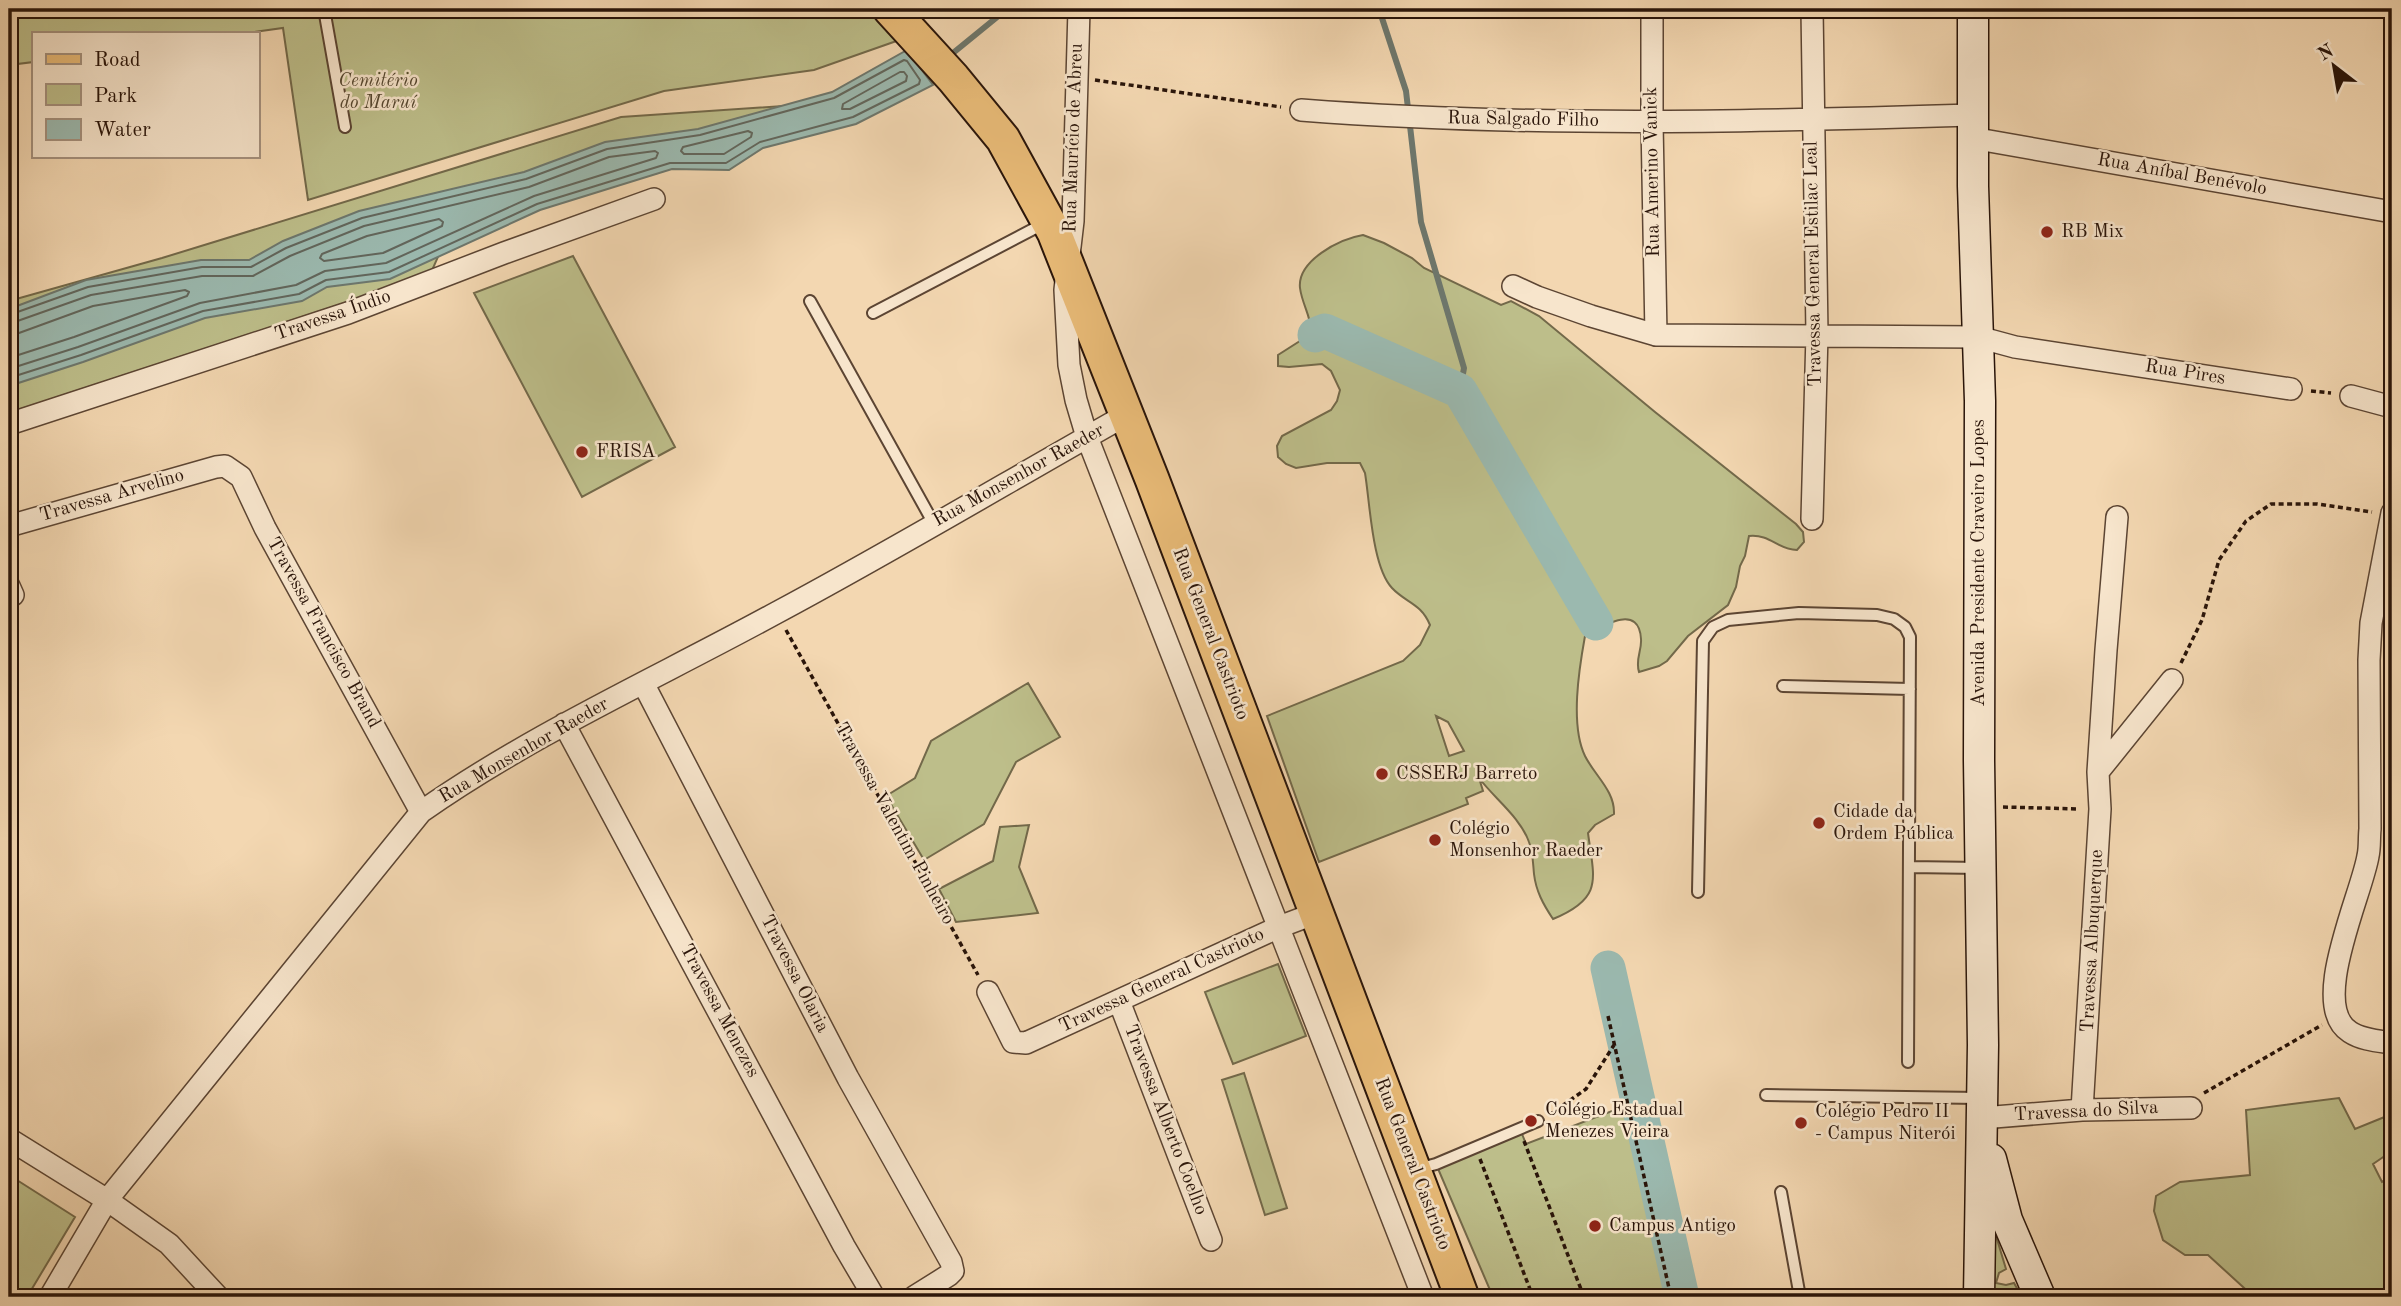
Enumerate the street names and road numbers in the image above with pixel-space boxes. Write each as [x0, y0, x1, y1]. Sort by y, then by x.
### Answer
street label: Rua Maurício de Abreu [1061, 43, 1087, 233]
street label: Rua Amerino Vanick [1642, 86, 1664, 258]
street label: Rua Salgado Filho [1447, 109, 1599, 131]
street label: Travessa General Estilac Leal [1802, 141, 1826, 387]
street label: Rua Aníbal Benévolo [2096, 151, 2268, 199]
street label: Travessa Índio [271, 283, 394, 345]
street label: Rua Pires [2143, 357, 2227, 389]
street label: Avenida Presidente Craveiro Lopes [1970, 419, 1989, 707]
street label: Rua Monsenhor Raeder [930, 421, 1108, 531]
street label: Travessa Arvelino [38, 466, 186, 526]
street label: Travessa Francisco Brand [263, 535, 383, 732]
street label: Rua General Castrioto [1168, 545, 1252, 723]
street label: Rua Monsenhor Raeder [436, 695, 612, 807]
street label: Travessa Valentim Pinheiro [830, 720, 958, 928]
street label: Travessa Albuquerque [2079, 849, 2107, 1033]
street label: Travessa Olaria [756, 912, 832, 1036]
street label: Travessa General Castrioto [1057, 925, 1267, 1037]
street label: Travessa Menezes [676, 941, 762, 1081]
street label: Travessa Alberto Coelho [1120, 1022, 1210, 1218]
street label: Rua General Castrioto [1370, 1075, 1454, 1253]
street label: Travessa do Silva [2013, 1099, 2159, 1125]

